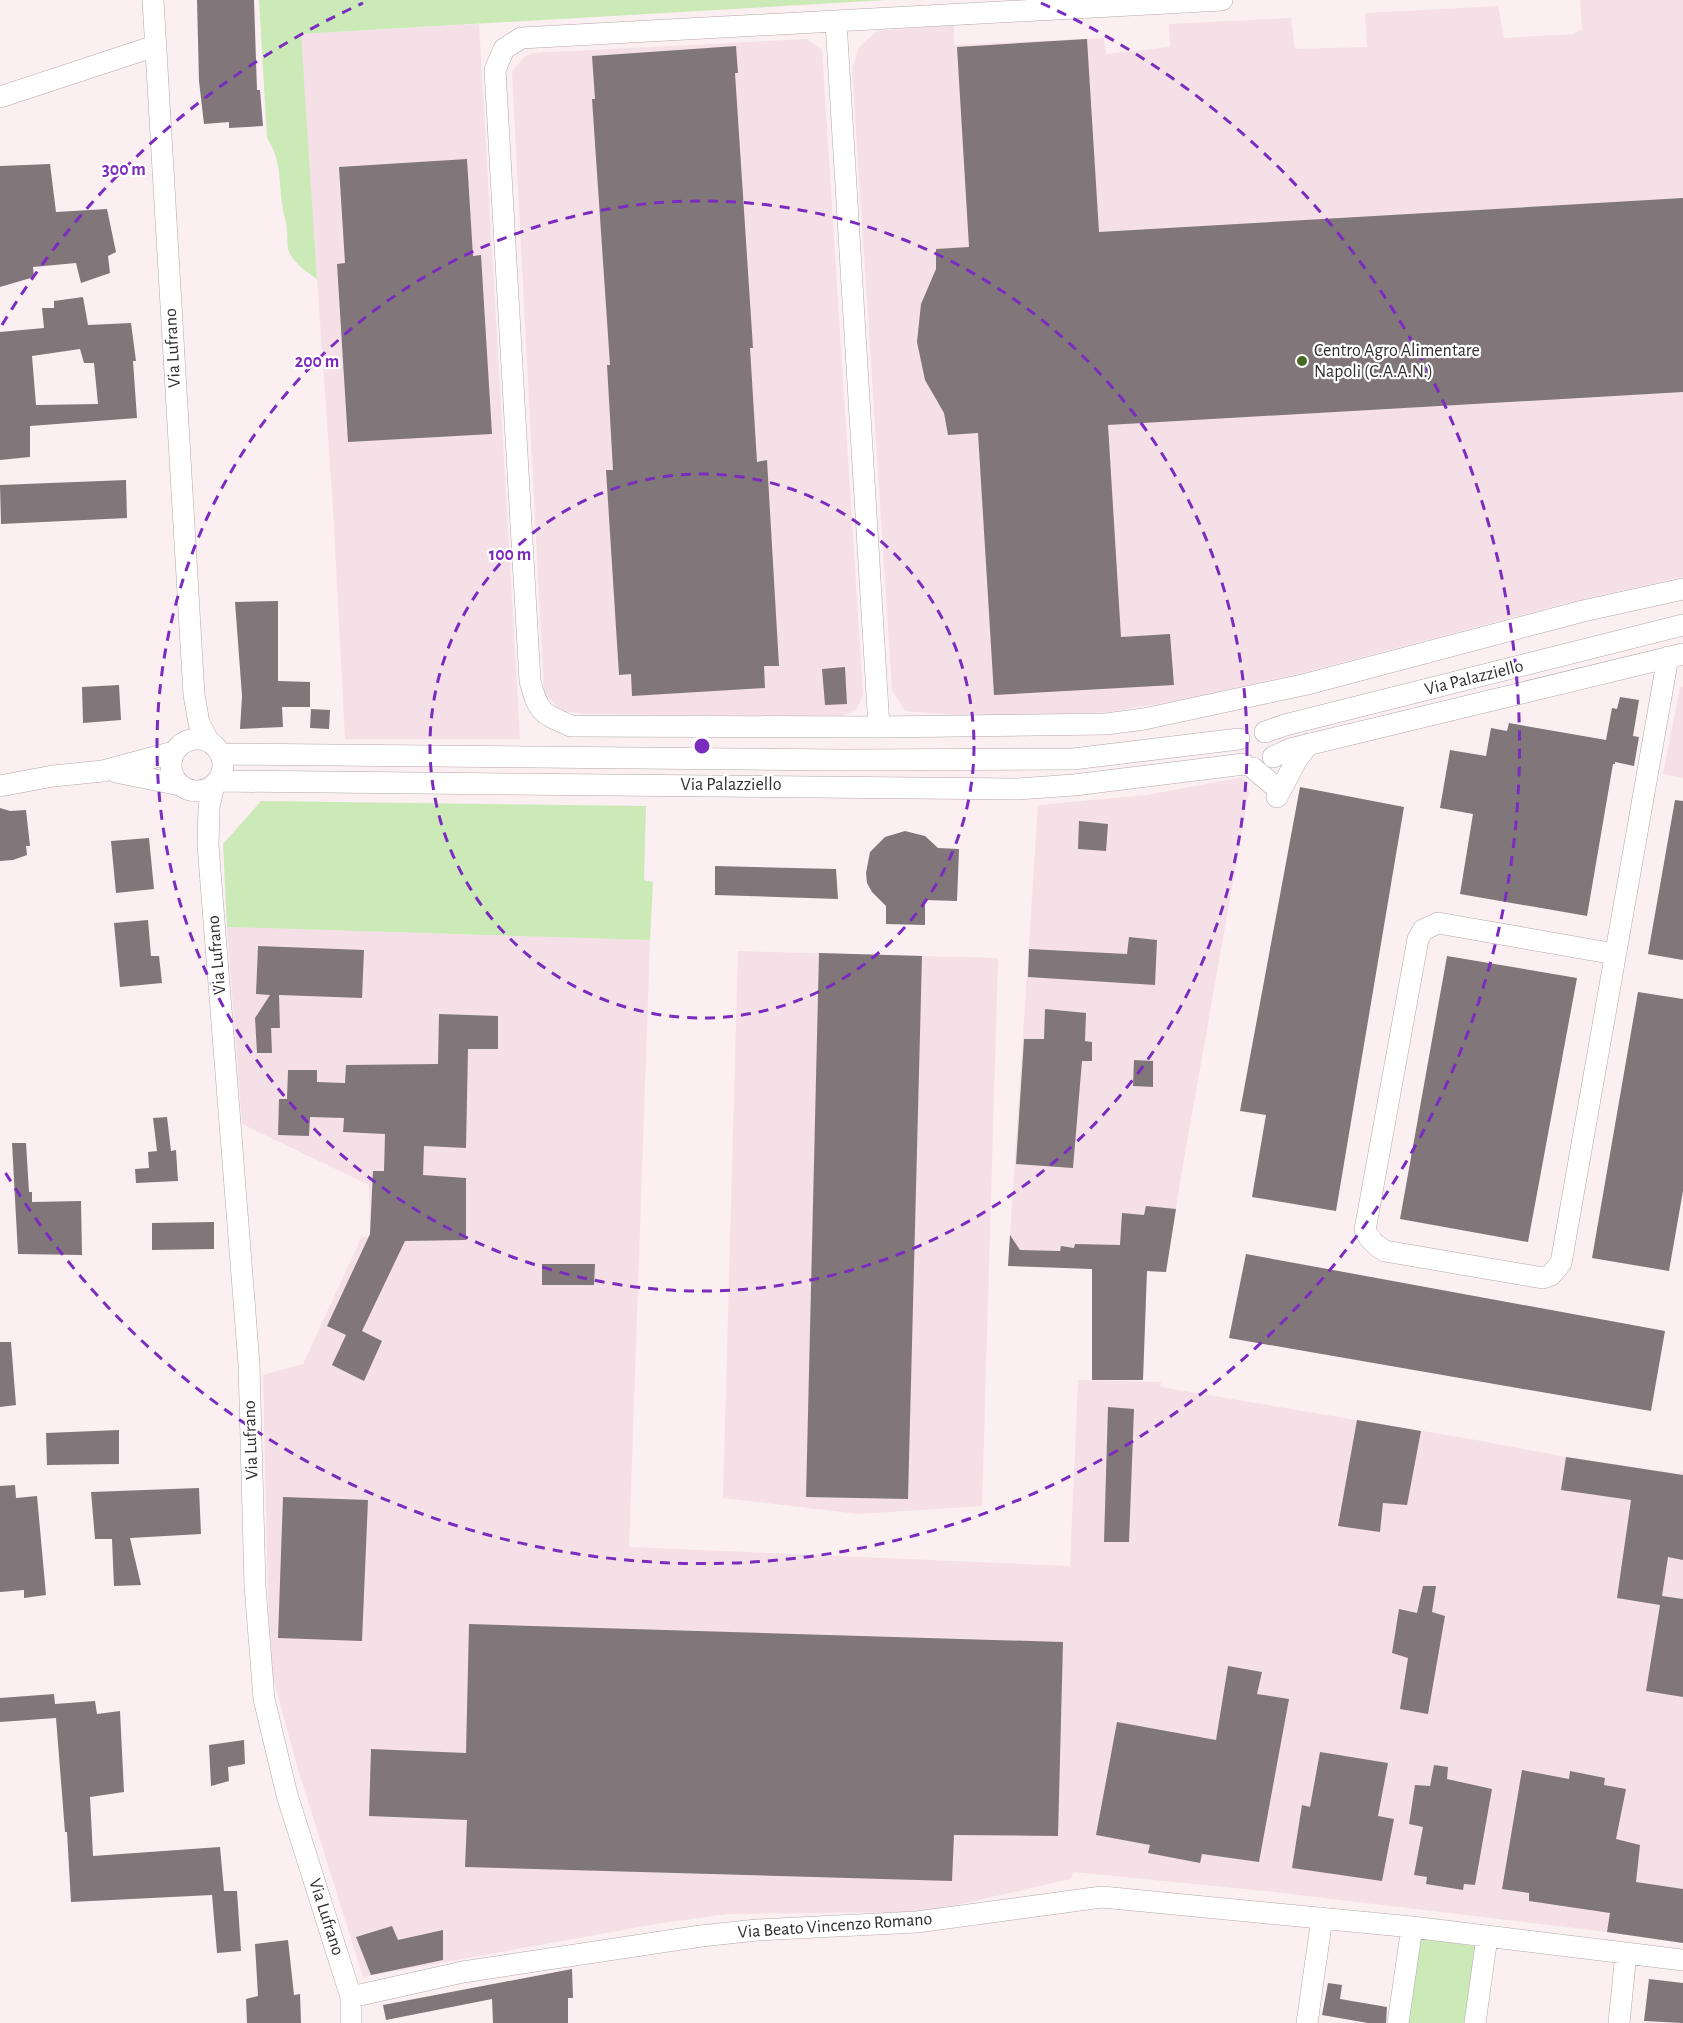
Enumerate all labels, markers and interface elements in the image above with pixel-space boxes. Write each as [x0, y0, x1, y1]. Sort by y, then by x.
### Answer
text: 300 m [102, 161, 146, 179]
street label: Via Lufrano [162, 308, 184, 388]
place label: Centro Agro Alimentare Napoli (C.A.A.N.) [1314, 342, 1480, 381]
text: 200 m [295, 353, 339, 371]
marker: Centro Agro Alimentare Napoli (C.A.A.N.) [1295, 354, 1309, 368]
text: 100 m [489, 546, 531, 564]
street label: Via Palazziello [1423, 657, 1525, 699]
centre of rings [692, 736, 712, 756]
street label: Via Palazziello [681, 776, 782, 794]
street label: Via Lufrano [205, 914, 229, 995]
street label: Via Lufrano [241, 1400, 261, 1480]
street label: Via Lufrano [305, 1876, 347, 1958]
street label: Via Beato Vincenzo Romano [737, 1910, 933, 1942]

